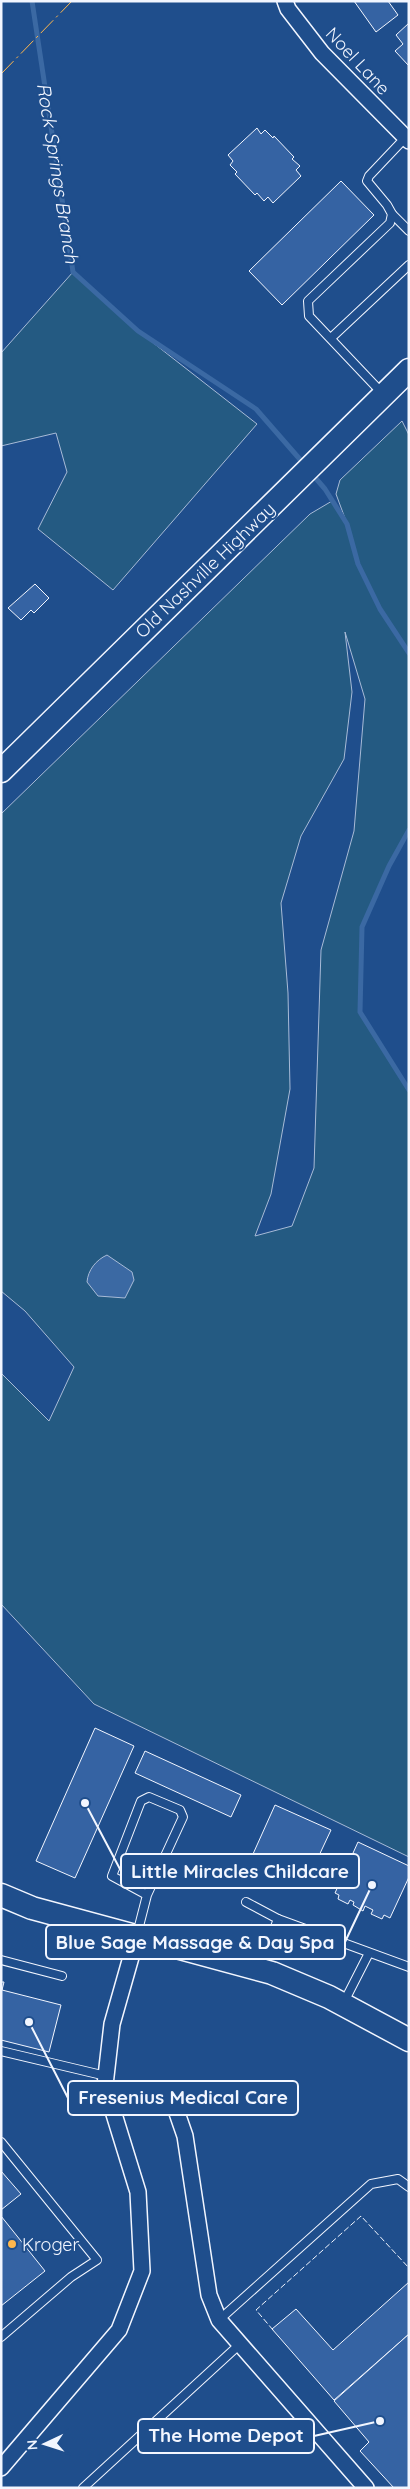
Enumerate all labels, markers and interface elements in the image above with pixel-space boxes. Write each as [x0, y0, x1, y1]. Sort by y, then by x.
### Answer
street label: Noel Lane [321, 22, 395, 100]
water label: Rock Springs Branch [32, 81, 84, 266]
street label: Old Nashville Highway [130, 497, 280, 643]
callout: Little Miracles Childcare [121, 1854, 359, 1888]
text: Little Miracles Childcare [131, 1859, 349, 1883]
callout: Blue Sage Massage & Day Spa [46, 1925, 345, 1959]
text: Blue Sage Massage & Day Spa [56, 1930, 334, 1954]
callout: Fresenius Medical Care [68, 2081, 298, 2115]
text: Fresenius Medical Care [78, 2085, 288, 2109]
place label: Kroger [22, 2233, 79, 2256]
marker: Kroger [6, 2238, 18, 2250]
north arrow [20, 2419, 70, 2469]
callout: The Home Depot [138, 2419, 314, 2453]
text: The Home Depot [148, 2423, 304, 2447]
text: N [23, 2439, 41, 2451]

